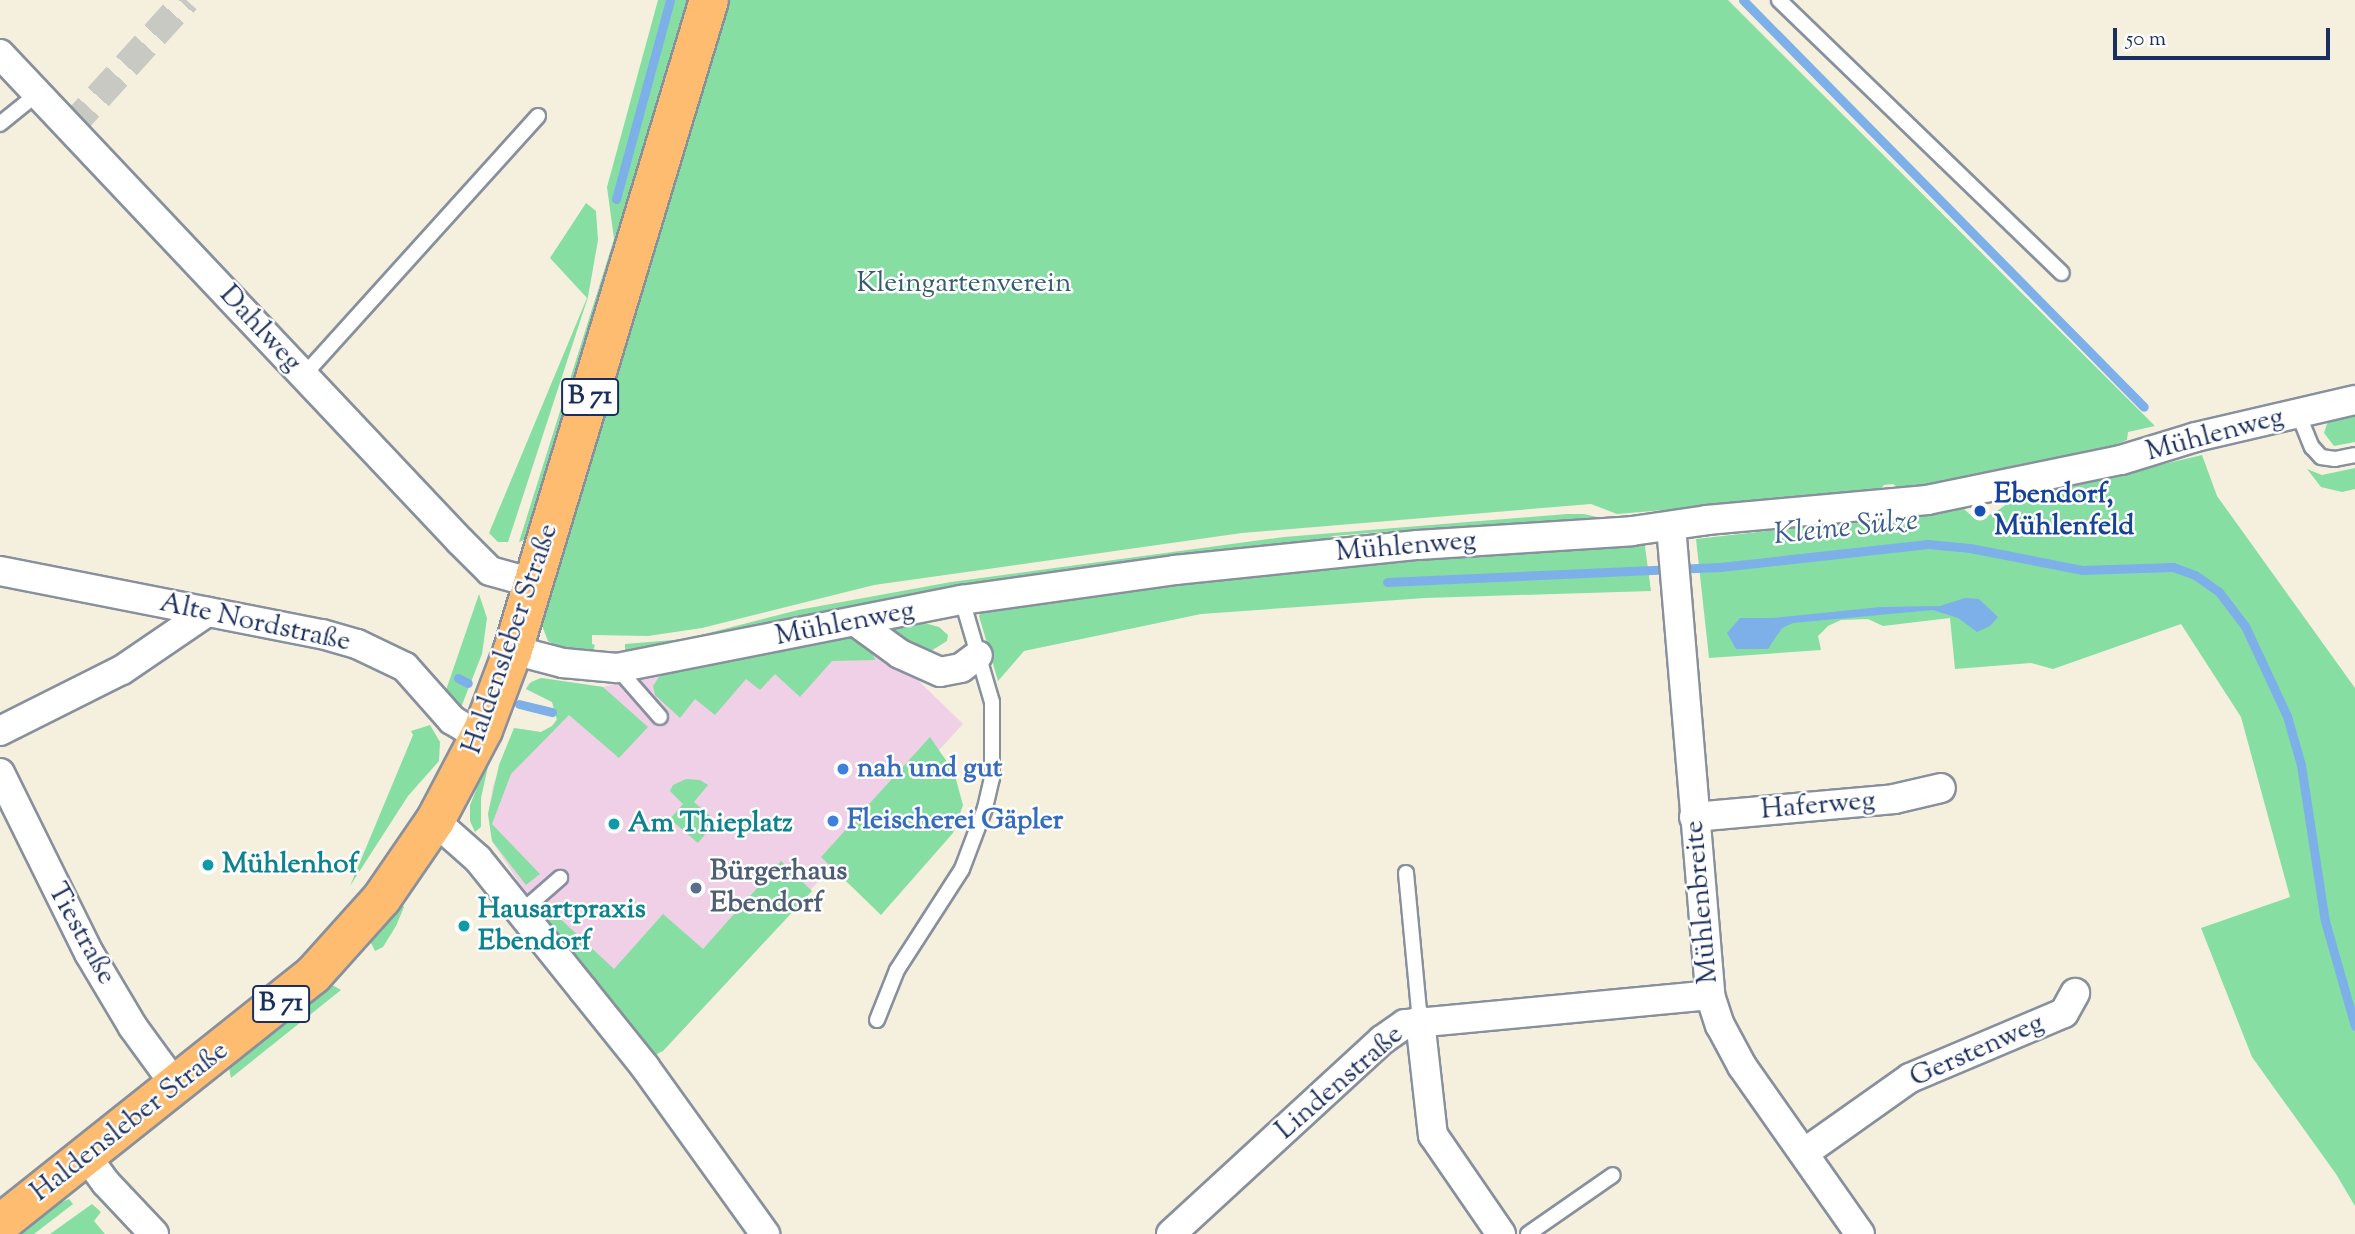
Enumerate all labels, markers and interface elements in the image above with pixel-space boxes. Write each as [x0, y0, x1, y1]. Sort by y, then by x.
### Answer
scale bar [2117, 14, 2334, 58]
text: 50 m [2126, 25, 2166, 55]
park label: Kleingartenverein [856, 267, 1072, 301]
street label: Dahlweg [212, 279, 308, 379]
road number: B 71 [560, 374, 620, 420]
street label: Mühlenweg [2143, 401, 2287, 469]
place label: Ebendorf, Mühlenfeld [1994, 478, 2134, 544]
marker: Ebendorf, Mühlenfeld [1972, 503, 1988, 519]
water label: Kleine Sülze [1772, 504, 1920, 554]
street label: Haldensleber Straße [456, 519, 566, 759]
street label: Mühlenweg [1334, 524, 1478, 570]
street label: Alte Nordstraße [157, 586, 353, 660]
street label: Mühlenweg [773, 594, 917, 654]
place label: nah und gut [857, 752, 1002, 786]
marker: nah und gut [835, 761, 851, 777]
street label: Haferweg [1759, 784, 1877, 828]
place label: Fleischerei Gäpler [847, 804, 1063, 838]
place label: Am Thieplatz [628, 807, 793, 841]
marker: Fleischerei Gäpler [825, 813, 841, 829]
marker: Am Thieplatz [606, 816, 622, 832]
street label: Mühlenbreite [1678, 819, 1726, 985]
place label: Mühlenhof [222, 848, 358, 882]
place label: Bürgerhaus Ebendorf [710, 855, 847, 921]
marker: Mühlenhof [200, 857, 216, 873]
street label: Tiestraße [39, 877, 123, 991]
marker: Bürgerhaus Ebendorf [688, 880, 704, 896]
place label: Hausartpraxis Ebendorf [478, 893, 646, 959]
marker: Hausartpraxis Ebendorf [456, 918, 472, 934]
road number: B 71 [251, 981, 311, 1026]
street label: Gerstenweg [1905, 1007, 2049, 1095]
street label: Lindenstraße [1269, 1018, 1411, 1148]
street label: Haldensleber Straße [25, 1034, 235, 1210]

